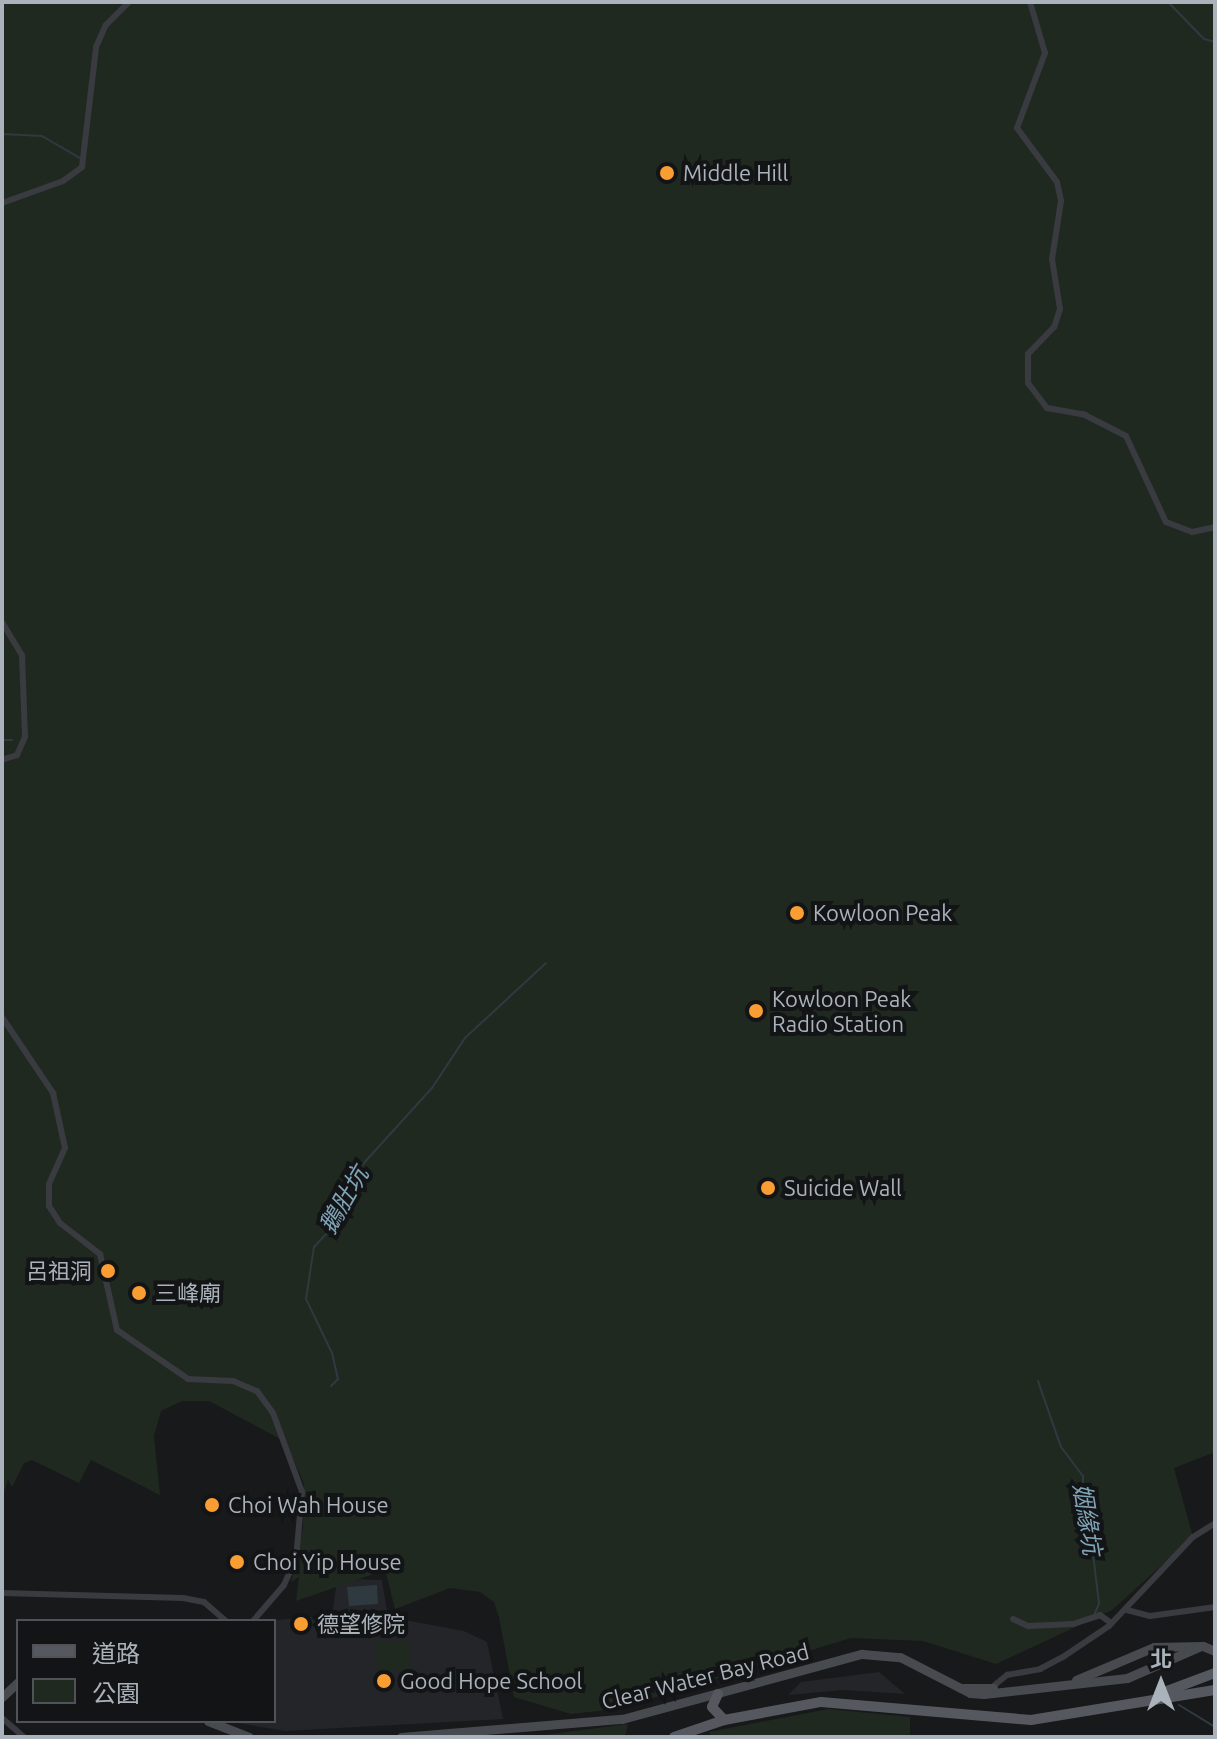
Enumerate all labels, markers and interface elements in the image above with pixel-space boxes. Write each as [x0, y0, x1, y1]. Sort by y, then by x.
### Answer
place label: Middle Hill [683, 160, 788, 186]
marker: Middle Hill [658, 164, 676, 182]
place label: Kowloon Peak [813, 900, 952, 926]
marker: Kowloon Peak [788, 904, 806, 922]
place label: Kowloon Peak Radio Station [772, 985, 911, 1036]
marker: Kowloon Peak Radio Station [747, 1002, 765, 1020]
water label: 鵝肚坑 [314, 1162, 374, 1238]
place label: Suicide Wall [784, 1175, 902, 1201]
marker: Suicide Wall [759, 1179, 777, 1197]
place label: 呂祖洞 [26, 1258, 92, 1284]
marker: 呂祖洞 [99, 1262, 117, 1280]
place label: 三峰廟 [155, 1280, 221, 1306]
marker: 三峰廟 [130, 1284, 148, 1302]
water label: 姻緣坑 [1067, 1481, 1107, 1557]
place label: Choi Wah House [228, 1492, 389, 1518]
marker: Choi Wah House [203, 1496, 221, 1514]
place label: Choi Yip House [253, 1549, 402, 1575]
marker: Choi Yip House [228, 1553, 246, 1571]
place label: 德望修院 [317, 1611, 405, 1637]
marker: 德望修院 [292, 1615, 310, 1633]
legend [16, 1619, 276, 1723]
street label: Clear Water Bay Road [598, 1637, 812, 1715]
text: 道路 [92, 1640, 140, 1667]
north arrow [1121, 1643, 1201, 1723]
text: 北 [1150, 1646, 1172, 1671]
place label: Good Hope School [400, 1668, 582, 1694]
marker: Good Hope School [375, 1672, 393, 1690]
text: 公園 [92, 1680, 140, 1707]

